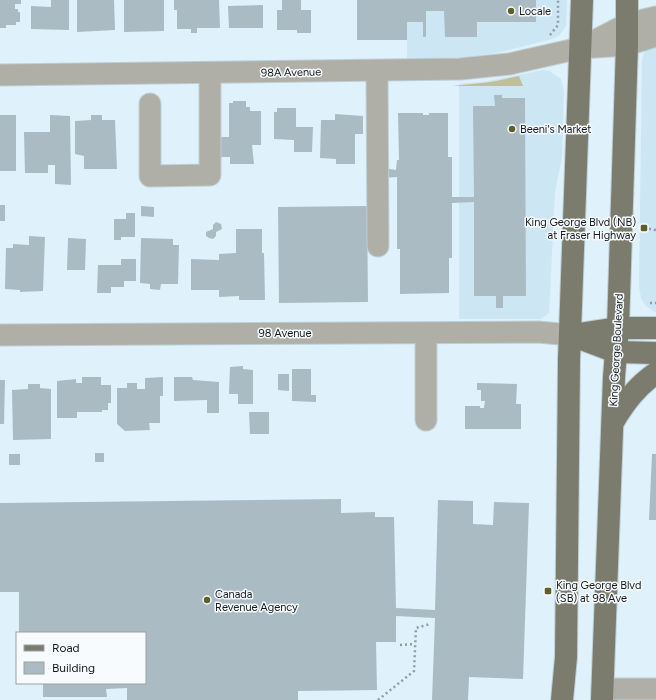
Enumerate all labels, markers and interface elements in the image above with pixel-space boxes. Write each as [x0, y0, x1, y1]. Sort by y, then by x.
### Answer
place label: Locale [519, 5, 551, 18]
marker: Locale [506, 6, 516, 16]
street label: 98A Avenue [261, 65, 321, 80]
place label: Beeni's Market [520, 123, 591, 136]
marker: Beeni's Market [507, 124, 517, 134]
place label: King George Blvd (NB) at Fraser Highway [525, 216, 636, 242]
marker: King George Blvd (NB) at Fraser Highway [639, 223, 649, 233]
street label: King George Boulevard [607, 293, 626, 407]
street label: 98 Avenue [259, 327, 311, 340]
place label: King George Blvd (SB) at 98 Ave [556, 579, 641, 605]
marker: King George Blvd (SB) at 98 Ave [543, 586, 553, 596]
place label: Canada Revenue Agency [215, 588, 298, 614]
marker: Canada Revenue Agency [202, 595, 212, 605]
legend [16, 632, 146, 684]
text: Road [52, 641, 80, 655]
text: Building [52, 661, 95, 675]

